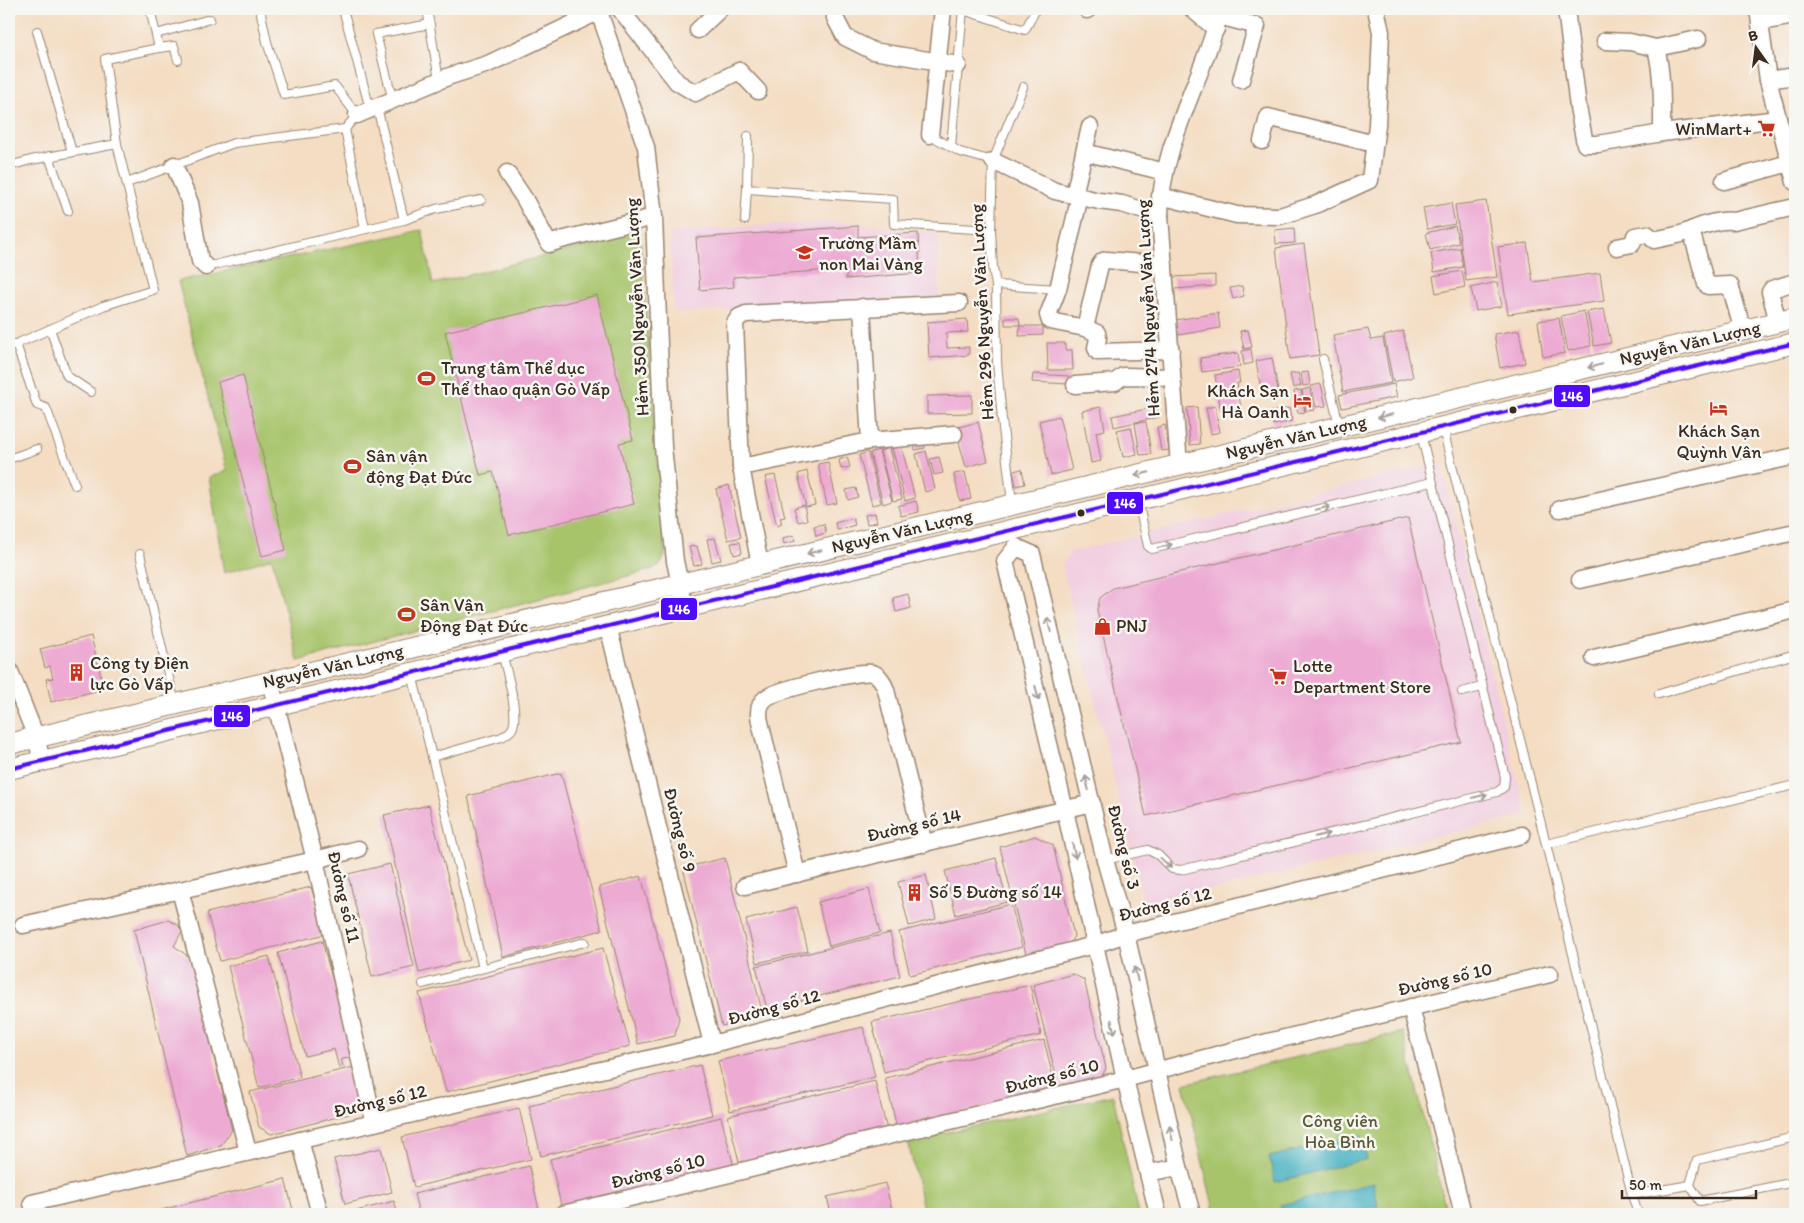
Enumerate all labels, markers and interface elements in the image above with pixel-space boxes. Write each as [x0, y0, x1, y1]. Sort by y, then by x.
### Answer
north arrow [1732, 22, 1782, 72]
text: B [1747, 27, 1759, 45]
place label: WinMart+ [1675, 118, 1752, 140]
supermarket icon: WinMart+ [1756, 119, 1776, 139]
street label: Hẻm 350 Nguyễn Văn Lượng [620, 197, 654, 417]
street label: Hẻm 274 Nguyễn Văn Lượng [1131, 198, 1165, 417]
street label: Hẻm 296 Nguyễn Văn Lượng [965, 203, 999, 421]
place label: Trường Mầm non Mai Vàng [819, 232, 924, 275]
school or university icon: Trường Mầm non Mai Vàng [795, 243, 815, 263]
street label: Nguyễn Văn Lượng [1618, 316, 1763, 370]
place label: Trung tâm Thể dục Thể thao quận Gò Vấp [441, 357, 610, 400]
one-way arrow [1587, 362, 1603, 371]
sports icon: Trung tâm Thể dục Thể thao quận Gò Vấp [417, 368, 437, 388]
place label: Khách Sạn Hà Oanh [1207, 380, 1289, 423]
line badge: 146 [1553, 384, 1591, 408]
text: 146 [1561, 388, 1584, 405]
hotel icon: Khách Sạn Hà Oanh [1293, 391, 1313, 411]
hotel icon: Khách Sạn Quỳnh Vân [1709, 398, 1729, 418]
unlabelled marker [1508, 405, 1518, 415]
street label: Nguyễn Văn Lượng [1224, 410, 1369, 464]
one-way arrow [1378, 412, 1394, 421]
place label: Khách Sạn Quỳnh Vân [1676, 420, 1762, 463]
place label: Sân vận động Đạt Đức [366, 445, 472, 488]
sports icon: Sân vận động Đạt Đức [342, 456, 362, 476]
one-way arrow [1135, 470, 1151, 479]
line badge: 146 [1106, 491, 1144, 515]
text: 146 [1114, 495, 1137, 512]
one-way arrow [1314, 503, 1330, 512]
street label: Nguyễn Văn Lượng [830, 504, 975, 558]
unlabelled marker [1076, 508, 1086, 518]
one-way arrow [1156, 541, 1172, 550]
one-way arrow [806, 548, 822, 557]
place label: Sân Vận Động Đạt Đức [420, 594, 529, 637]
line badge: 146 [660, 597, 698, 621]
text: 146 [668, 601, 691, 618]
sports icon: Sân Vận Động Đạt Đức [396, 605, 416, 625]
place label: PNJ [1116, 615, 1147, 637]
shop icon: PNJ [1092, 616, 1112, 636]
one-way arrow [1044, 618, 1053, 634]
street label: Nguyễn Văn Lượng [261, 639, 406, 693]
place label: Công ty Điện lực Gò Vấp [90, 652, 189, 695]
place label: Lotte Department Store [1293, 655, 1431, 698]
building icon: Công ty Điện lực Gò Vấp [66, 663, 86, 683]
supermarket icon: Lotte Department Store [1269, 666, 1289, 686]
one-way arrow [1033, 684, 1042, 700]
line badge: 146 [213, 704, 251, 728]
text: 146 [221, 708, 244, 725]
one-way arrow [1082, 776, 1091, 792]
street label: Đường số 9 [659, 785, 701, 875]
one-way arrow [1472, 791, 1488, 800]
street label: Đường số 3 [1103, 802, 1145, 892]
street label: Đường số 14 [865, 803, 963, 847]
one-way arrow [1314, 830, 1330, 839]
one-way arrow [1070, 843, 1079, 859]
street label: Đường số 11 [323, 849, 365, 945]
one-way arrow [1160, 857, 1173, 869]
place label: Số 5 Đường số 14 [929, 881, 1062, 903]
building icon: Số 5 Đường số 14 [905, 882, 925, 902]
street label: Đường số 12 [1116, 882, 1214, 926]
street label: Đường số 10 [1396, 957, 1494, 1001]
one-way arrow [1131, 967, 1140, 983]
street label: Đường số 12 [725, 984, 823, 1030]
one-way arrow [1109, 1018, 1118, 1034]
street label: Đường số 10 [1003, 1054, 1101, 1098]
street label: Đường số 12 [331, 1080, 429, 1122]
park label: Công viên Hòa Bình [1302, 1110, 1378, 1153]
one-way arrow [1166, 1125, 1176, 1141]
street label: Đường số 10 [609, 1149, 707, 1193]
scale bar [1622, 1168, 1755, 1200]
text: 50 m [1629, 1176, 1662, 1194]

